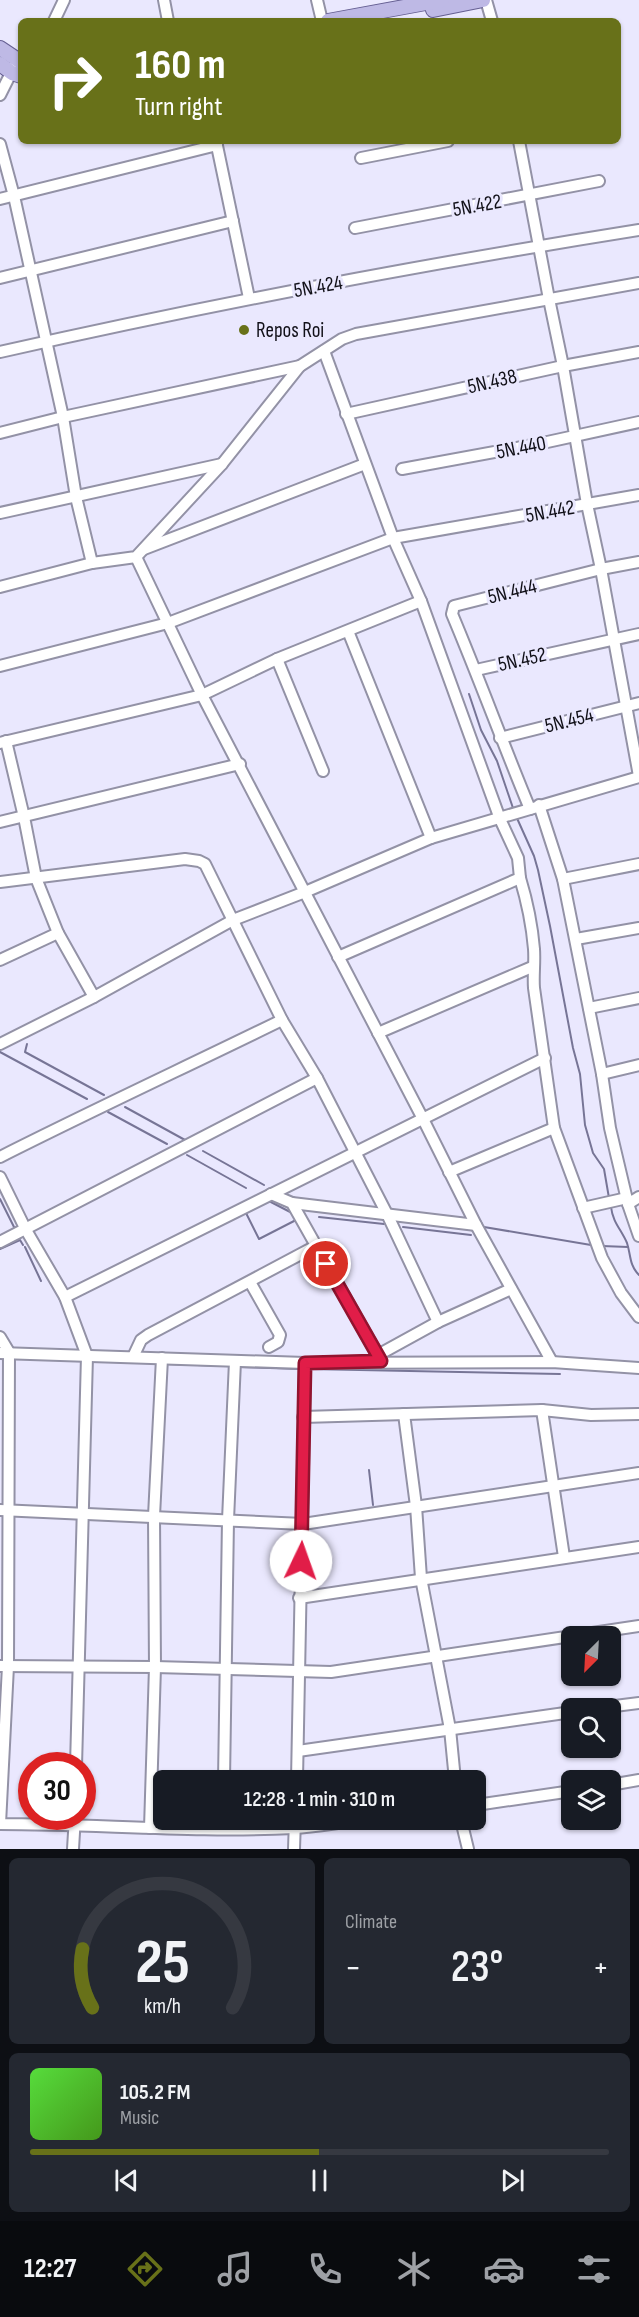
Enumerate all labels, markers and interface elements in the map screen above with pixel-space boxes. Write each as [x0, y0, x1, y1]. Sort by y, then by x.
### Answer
text: 160 m [135, 40, 226, 91]
icon: right [36, 42, 114, 120]
text: Turn right [135, 91, 222, 123]
street label: 5N.422 [451, 189, 504, 222]
street label: 5N.424 [292, 270, 345, 303]
place label: Repos Roi [256, 318, 324, 343]
marker: Repos Roi [237, 323, 251, 337]
street label: 5N.438 [465, 364, 519, 399]
street label: 5N.440 [494, 430, 548, 465]
street label: 5N.442 [524, 495, 577, 528]
street label: 5N.444 [485, 573, 539, 610]
street label: 5N.452 [495, 642, 549, 677]
street label: 5N.454 [542, 702, 596, 739]
pin [300, 1238, 351, 1289]
icon: arrive [309, 1247, 342, 1280]
position arrow [269, 1529, 333, 1593]
north arrow [561, 1626, 621, 1686]
map controls [561, 1626, 621, 1830]
button: search [561, 1698, 621, 1758]
speed limit sign: 30 [18, 1752, 96, 1830]
button: layers [561, 1770, 621, 1830]
text: 12:28 · 1 min · 310 m [244, 1786, 395, 1813]
text: Climate [345, 1910, 397, 1934]
text: 25 [135, 1926, 189, 2001]
text: 23° [451, 1940, 503, 1995]
text: − [345, 1948, 361, 1988]
text: + [593, 1948, 609, 1988]
text: km/h [143, 1994, 181, 2019]
text: 105.2 FM [120, 2079, 190, 2106]
text: Music [120, 2106, 159, 2130]
icon: previous [110, 2164, 143, 2197]
icon: pause [303, 2164, 336, 2197]
icon: next [496, 2164, 529, 2197]
icon: directions [124, 2248, 166, 2290]
icon: music [214, 2248, 256, 2290]
icon: phone [304, 2248, 346, 2290]
icon: climate [393, 2248, 435, 2290]
icon: car [483, 2248, 525, 2290]
icon: filters [573, 2248, 615, 2290]
text: 12:27 [24, 2253, 76, 2285]

